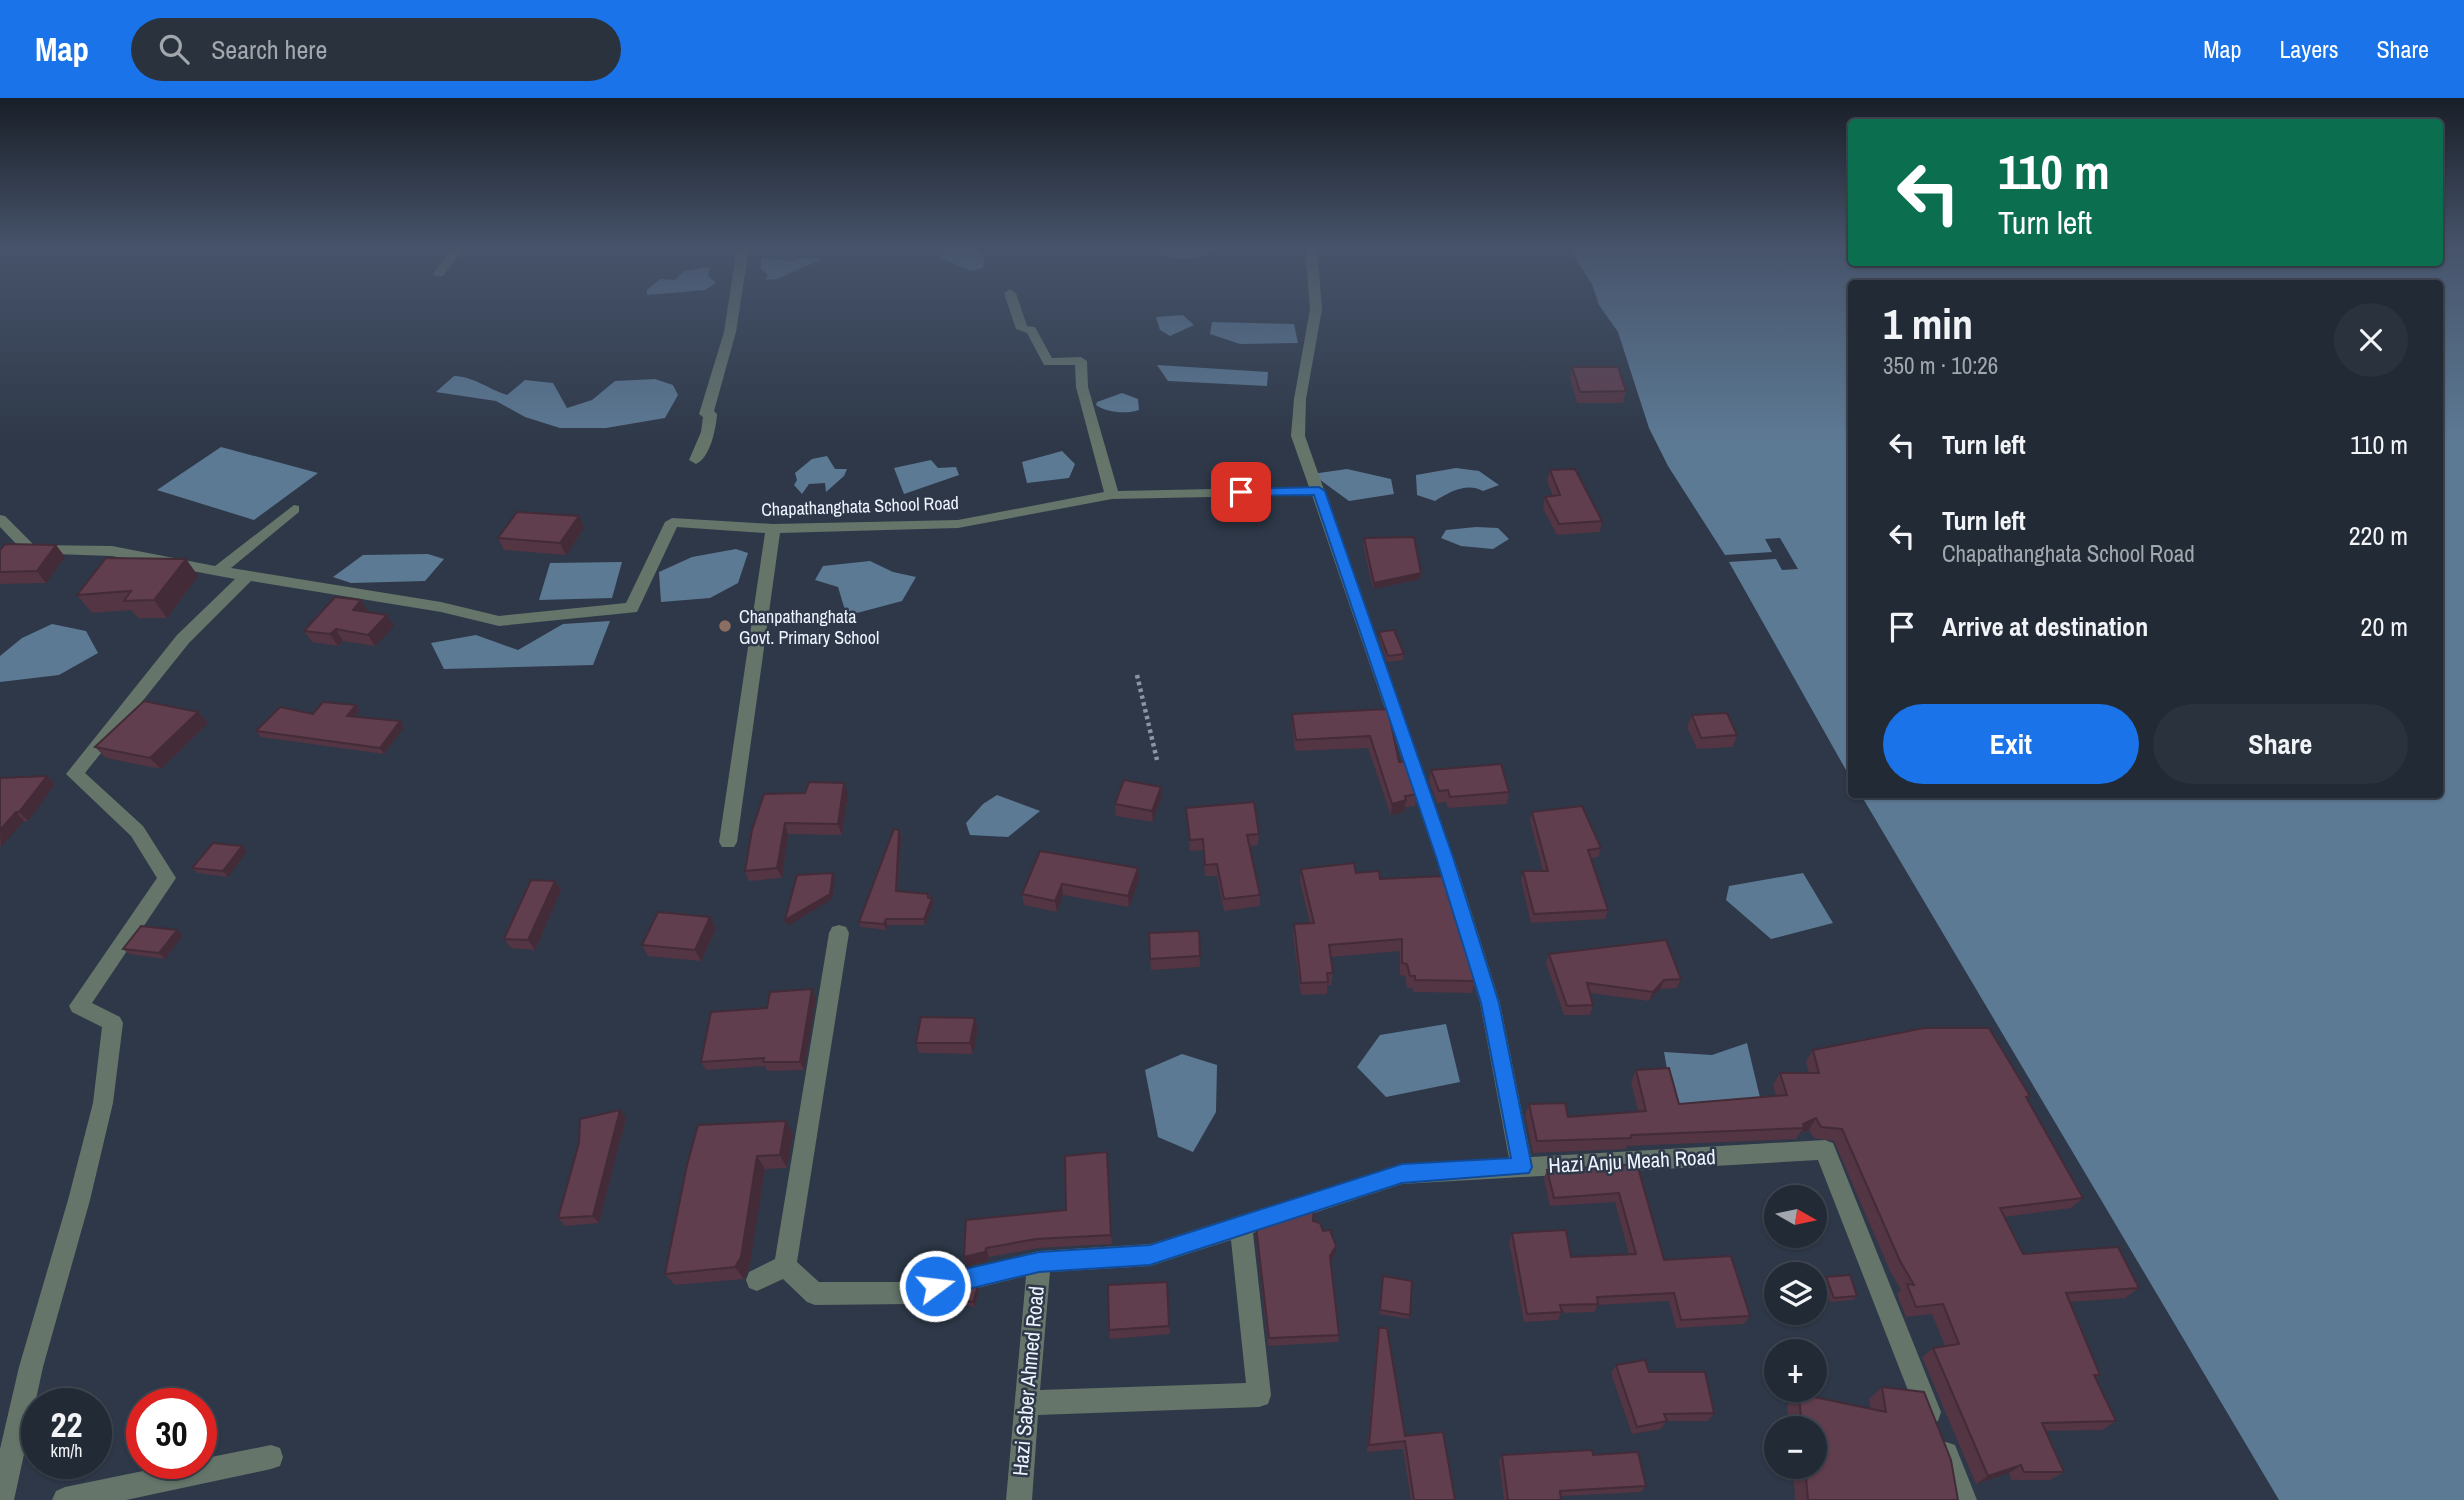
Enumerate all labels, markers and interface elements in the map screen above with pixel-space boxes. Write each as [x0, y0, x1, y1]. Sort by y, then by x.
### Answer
search box [131, 18, 621, 81]
text: Map [35, 27, 89, 71]
icon: search [155, 30, 193, 68]
text: Search here [211, 32, 327, 67]
text: Map [2203, 33, 2241, 65]
text: Layers [2279, 33, 2338, 65]
text: Share [2376, 33, 2429, 65]
text: 110 m [1998, 138, 2110, 204]
icon: left [1883, 147, 1974, 238]
text: Turn left [1998, 201, 2092, 244]
text: 1 min [1883, 296, 1973, 352]
button: close [2334, 303, 2408, 377]
text: 350 m · 10:26 [1883, 350, 1998, 381]
icon: left [1883, 426, 1921, 464]
text: Turn left [1942, 427, 2026, 462]
text: 110 m [2350, 427, 2408, 462]
pin [1211, 462, 1271, 522]
icon: arrive [1222, 473, 1260, 511]
street label: Chapathanghata School Road [761, 490, 959, 522]
text: Turn left [1942, 503, 2026, 538]
icon: left [1883, 517, 1921, 555]
text: 220 m [2349, 518, 2408, 553]
text: Chapathanghata School Road [1942, 538, 2195, 569]
place label: Chanpathanghata Govt. Primary School [739, 604, 879, 650]
icon: arrive [1883, 608, 1921, 646]
text: Arrive at destination [1942, 609, 2148, 644]
text: 20 m [2361, 609, 2408, 644]
marker: Chanpathanghata Govt. Primary School [717, 618, 733, 634]
button: Exit [1883, 704, 2139, 784]
button: Share [2153, 704, 2408, 784]
street label: Hazi Anju Meah Road [1548, 1142, 1716, 1180]
north arrow [1764, 1185, 1827, 1248]
map controls [1764, 1185, 1827, 1479]
position arrow [898, 1249, 972, 1323]
button: layers [1764, 1262, 1827, 1325]
street label: Hazi Saber Ahmed Road [1005, 1285, 1051, 1477]
button: + [1764, 1339, 1827, 1402]
speed limit sign: 30 [126, 1388, 217, 1479]
text: 22 [51, 1401, 82, 1448]
button: − [1764, 1416, 1827, 1479]
text: km/h [51, 1438, 83, 1463]

